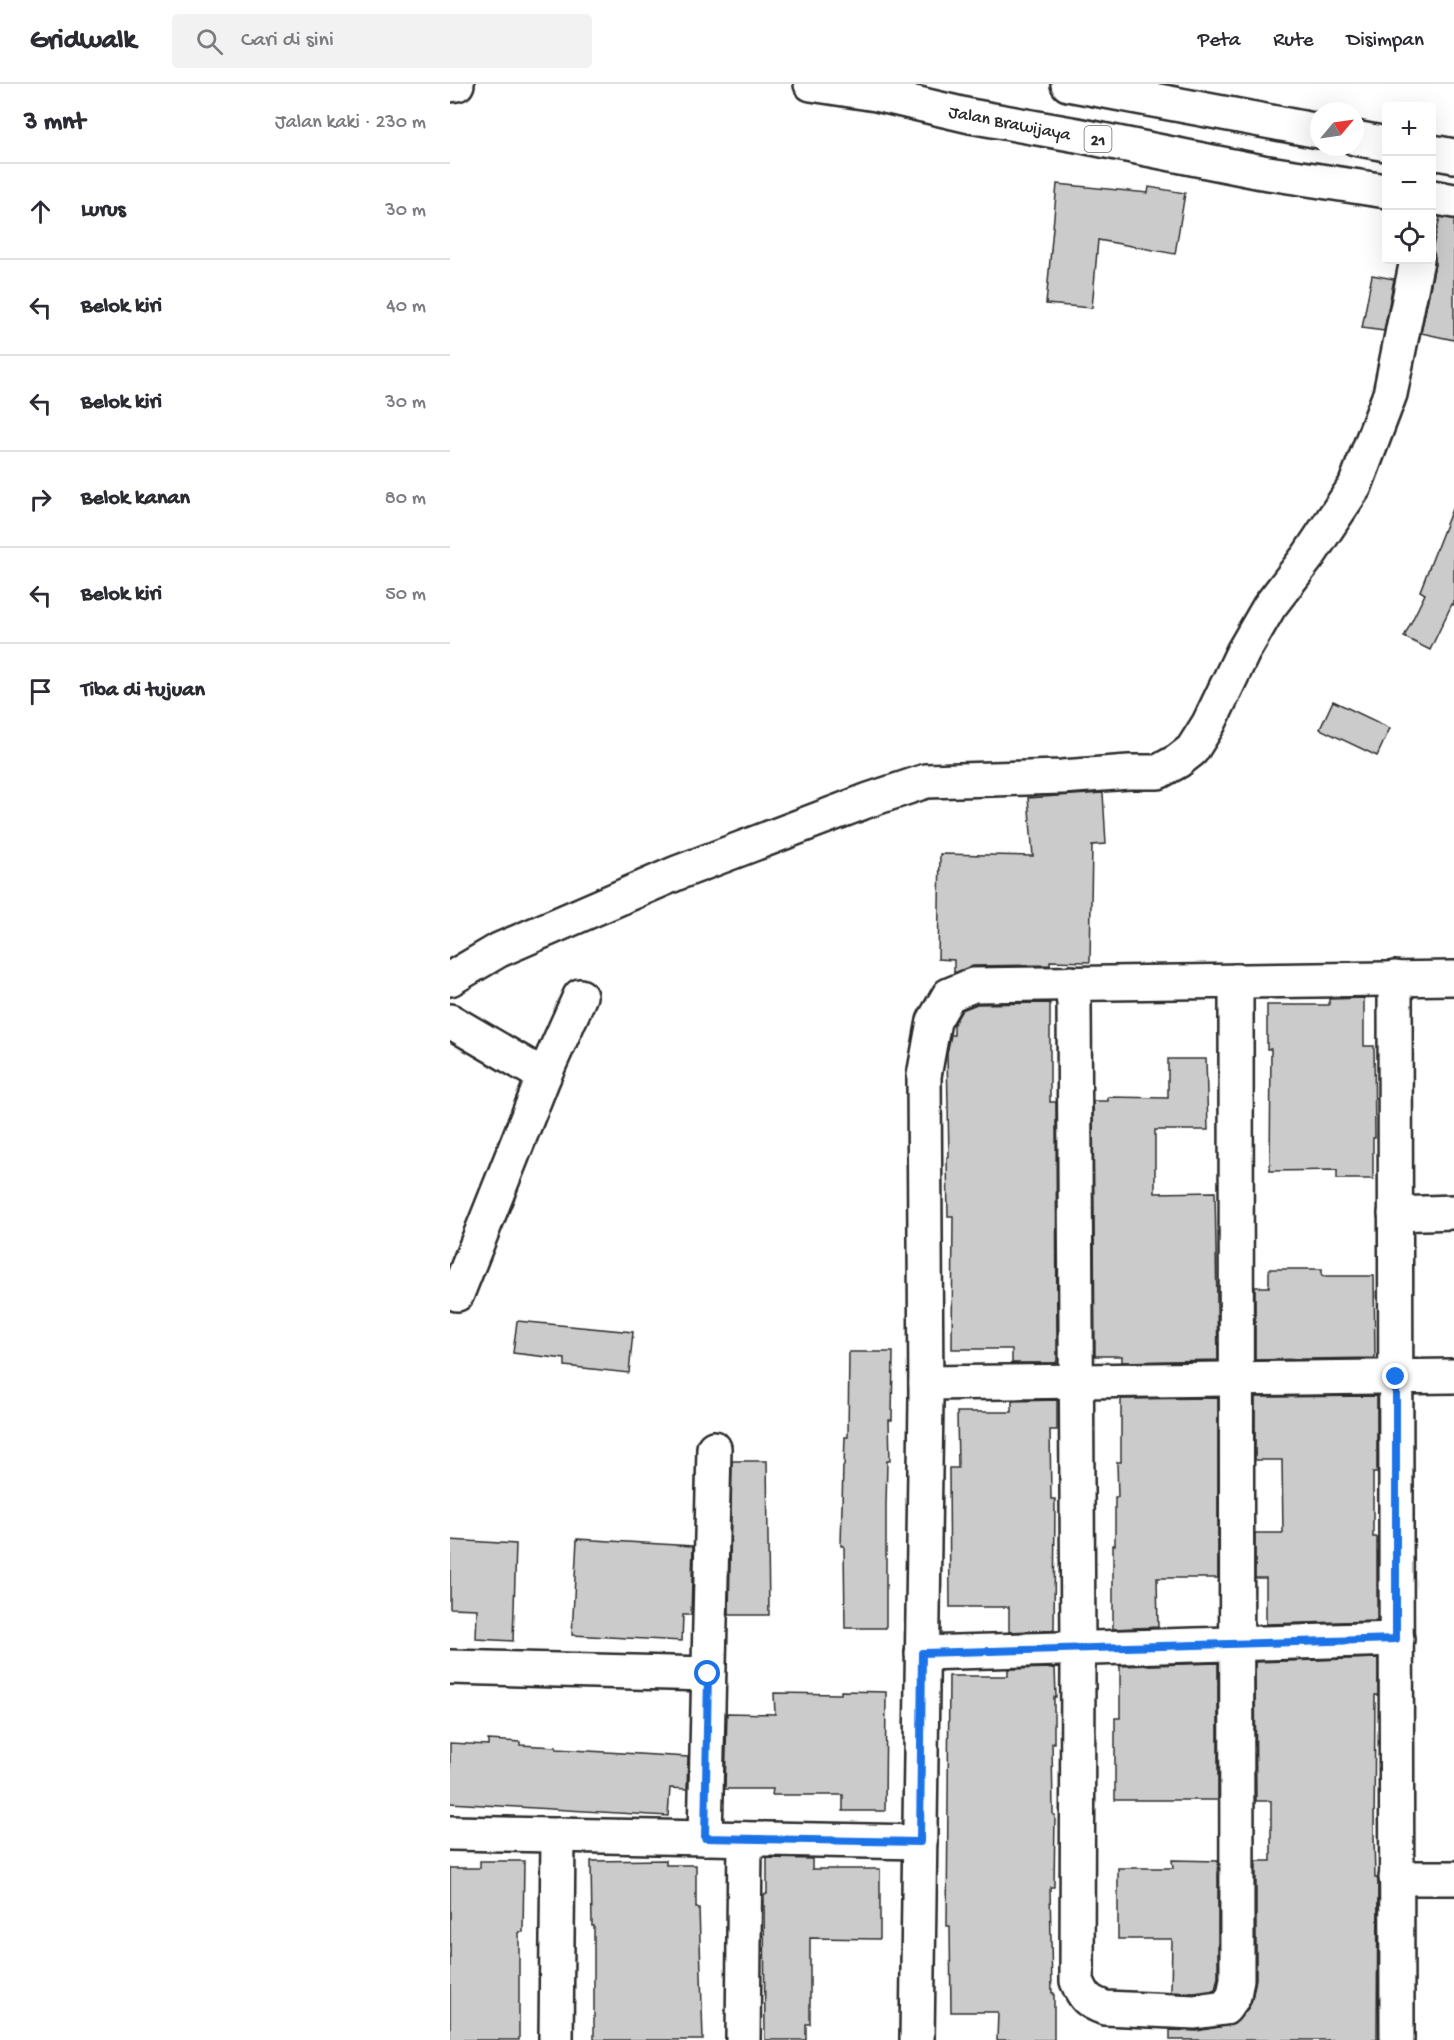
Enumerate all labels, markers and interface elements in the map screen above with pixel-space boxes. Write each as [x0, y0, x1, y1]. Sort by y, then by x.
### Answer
search box [172, 14, 592, 68]
text: Gridwalk [30, 25, 136, 58]
icon: search [193, 25, 226, 58]
text: Cari di sini [241, 28, 334, 54]
text: Peta [1198, 29, 1240, 54]
text: Rute [1273, 29, 1314, 54]
text: Disimpan [1347, 29, 1424, 54]
street label: Jalan Brawijaya [947, 102, 1073, 147]
north arrow [1310, 102, 1364, 156]
map controls [1382, 102, 1436, 264]
button: + [1382, 102, 1436, 156]
text: 3 mnt [24, 108, 85, 139]
text: Jalan kaki · 230 m [275, 112, 426, 135]
road number: 21 [1084, 126, 1112, 152]
button: − [1382, 156, 1436, 210]
icon: ahead [24, 195, 57, 228]
text: Lurus [81, 198, 126, 224]
text: 30 m [385, 200, 426, 223]
button: locate [1382, 210, 1436, 264]
icon: left [24, 291, 57, 324]
text: Belok kiri [81, 294, 162, 320]
text: 40 m [386, 296, 426, 319]
icon: left [24, 387, 57, 420]
text: Belok kiri [81, 390, 162, 416]
text: 30 m [385, 392, 426, 415]
icon: right [24, 483, 57, 516]
text: Belok kanan [81, 486, 190, 512]
text: 80 m [385, 488, 426, 511]
icon: left [24, 579, 57, 612]
text: Belok kiri [81, 582, 162, 608]
text: 50 m [385, 584, 426, 607]
icon: arrive [24, 675, 57, 708]
text: Tiba di tujuan [81, 678, 205, 704]
route end [1382, 1363, 1408, 1389]
route start [694, 1660, 720, 1686]

